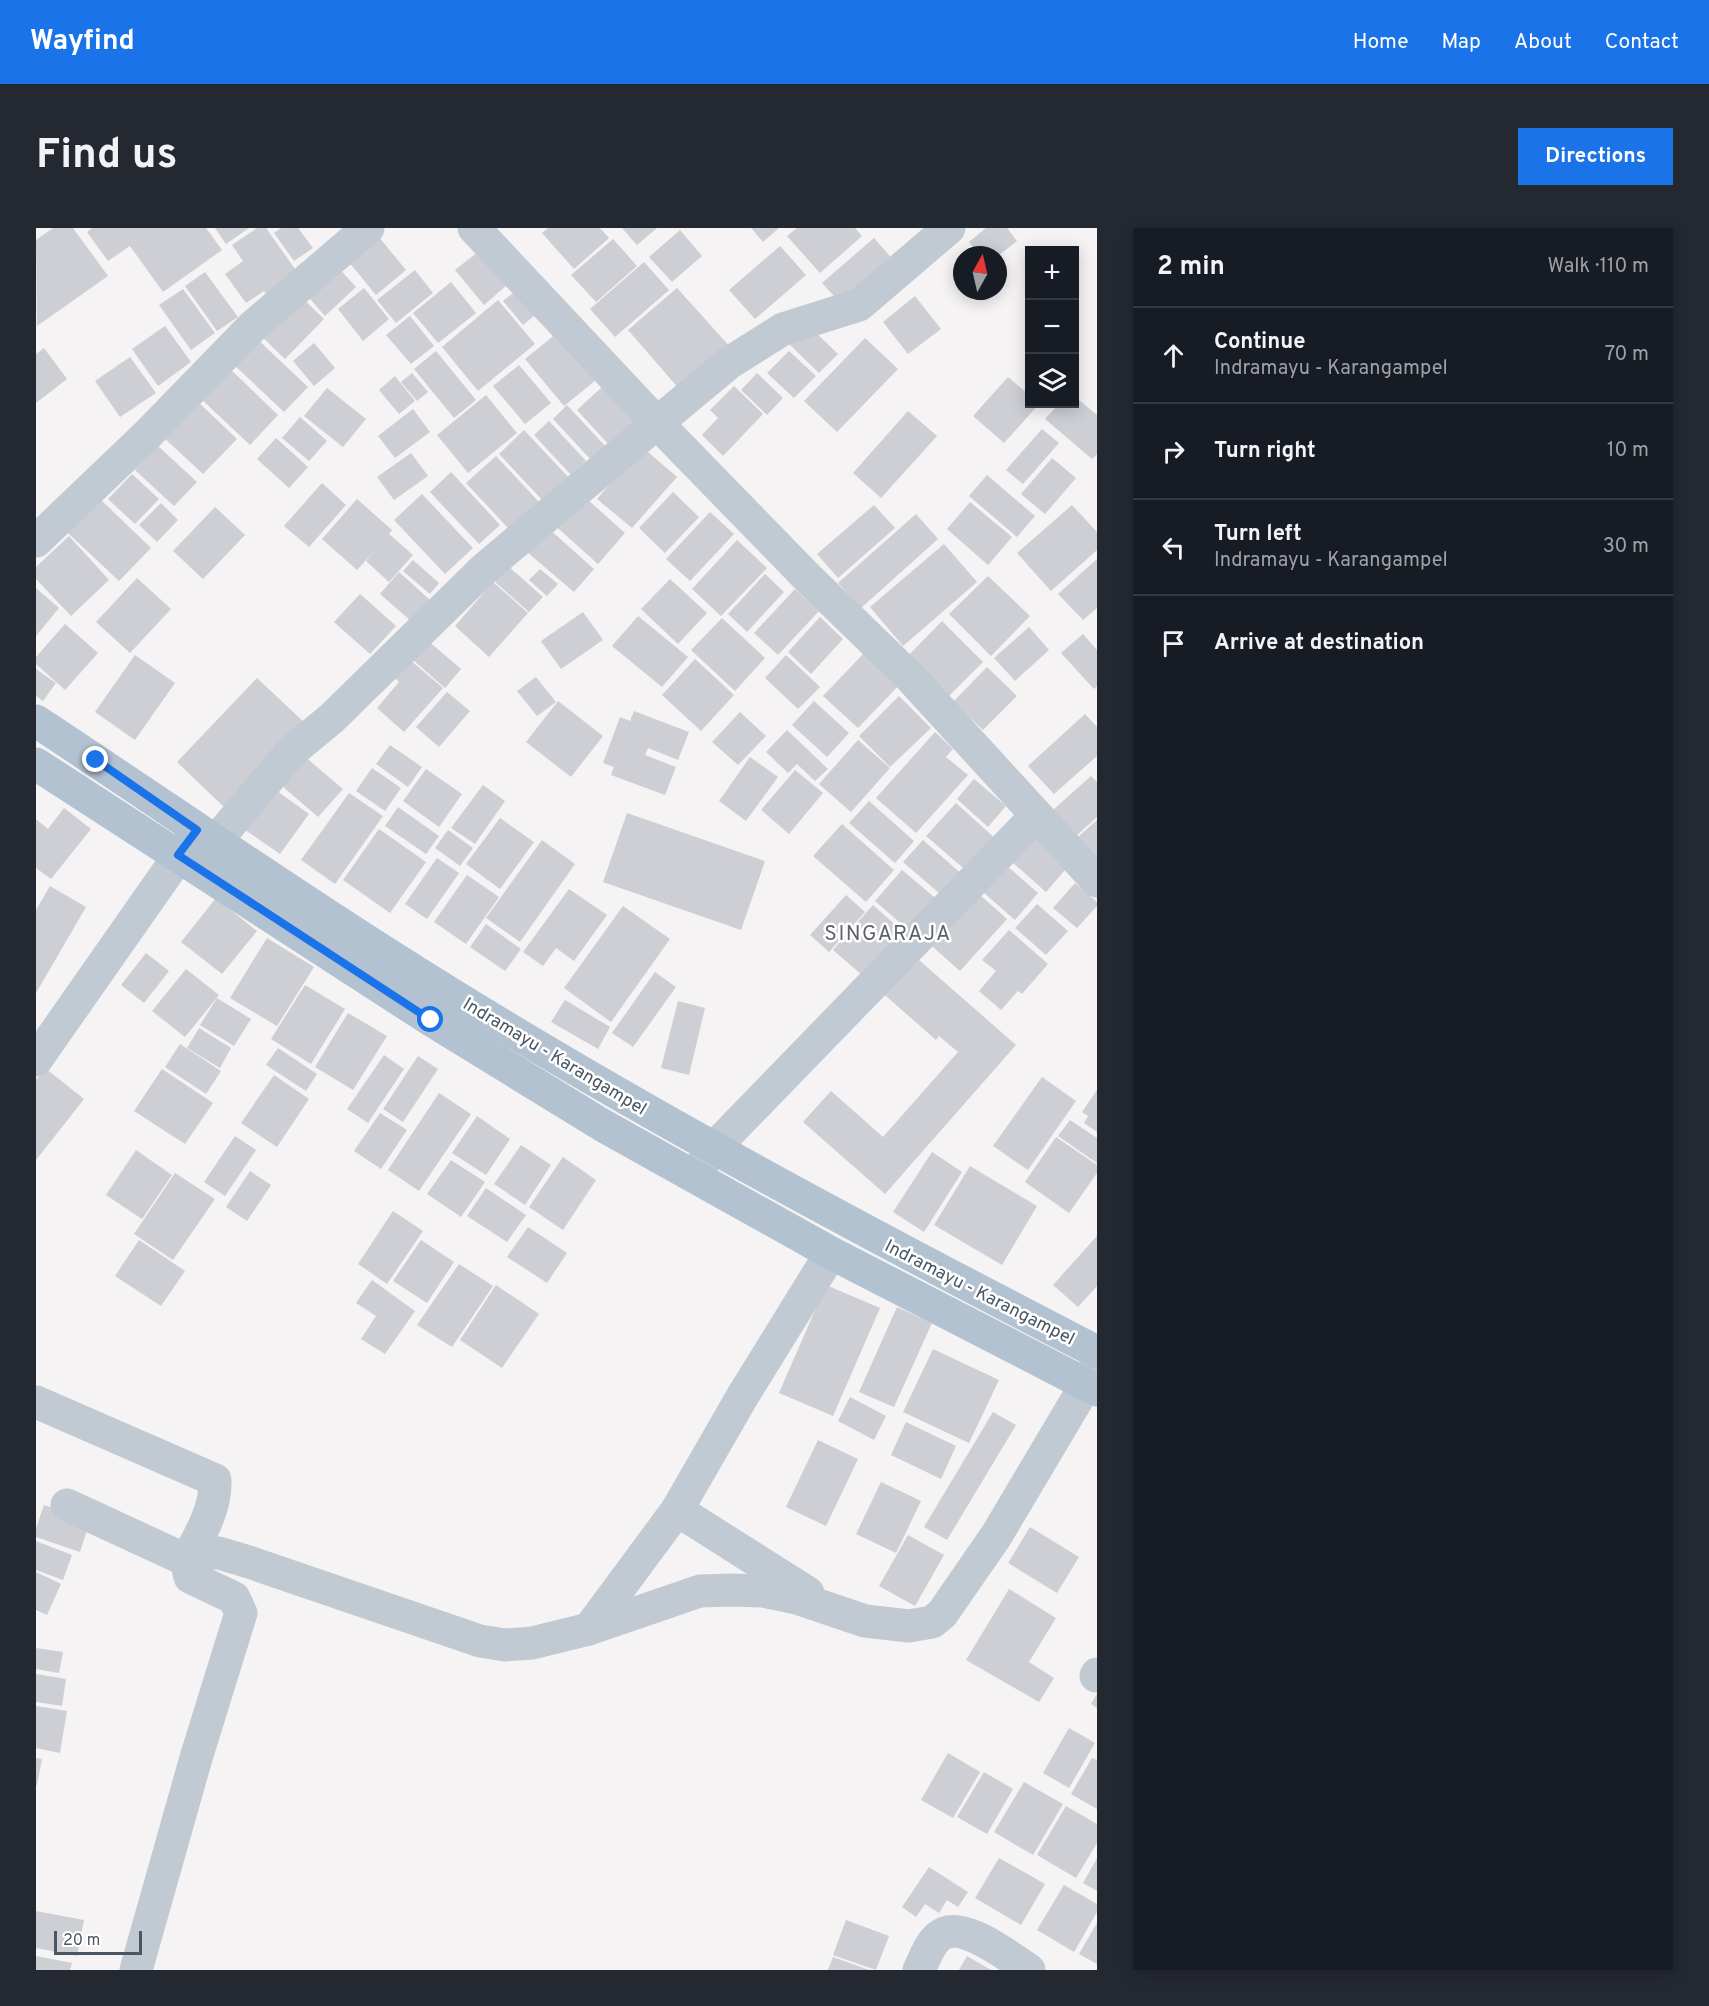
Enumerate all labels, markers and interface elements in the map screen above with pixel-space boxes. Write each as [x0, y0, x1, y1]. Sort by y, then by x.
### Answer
text: Wayfind [30, 24, 135, 60]
text: Home [1353, 29, 1409, 56]
text: Map [1442, 29, 1481, 56]
text: About [1514, 29, 1572, 56]
text: Contact [1605, 29, 1679, 56]
button: Directions [1518, 128, 1673, 185]
text: Find us [36, 130, 177, 183]
north arrow [953, 246, 1007, 300]
map controls [1025, 246, 1079, 408]
button: + [1025, 246, 1079, 300]
text: 2 min [1157, 251, 1225, 284]
text: Walk · 110 m [1548, 254, 1649, 280]
button: − [1025, 300, 1079, 354]
text: Continue [1214, 329, 1305, 356]
icon: ahead [1157, 339, 1190, 372]
text: 70 m [1605, 342, 1649, 368]
button: layers [1025, 354, 1079, 408]
text: Indramayu - Karangampel [1214, 356, 1448, 382]
icon: right [1157, 435, 1190, 468]
text: Turn right [1214, 438, 1316, 465]
text: 10 m [1607, 438, 1649, 464]
text: Turn left [1214, 521, 1302, 548]
icon: left [1157, 531, 1190, 564]
text: 30 m [1603, 534, 1649, 560]
text: Indramayu - Karangampel [1214, 548, 1448, 574]
icon: arrive [1157, 627, 1190, 660]
text: Arrive at destination [1214, 630, 1424, 657]
route end [82, 746, 108, 772]
district label: SINGARAJA [824, 921, 952, 948]
street label: Indramayu - Karangampel [458, 993, 650, 1121]
route start [417, 1006, 443, 1032]
street label: Indramayu - Karangampel [880, 1235, 1078, 1351]
scale bar [54, 1928, 142, 1956]
text: 20 m [63, 1931, 100, 1951]

